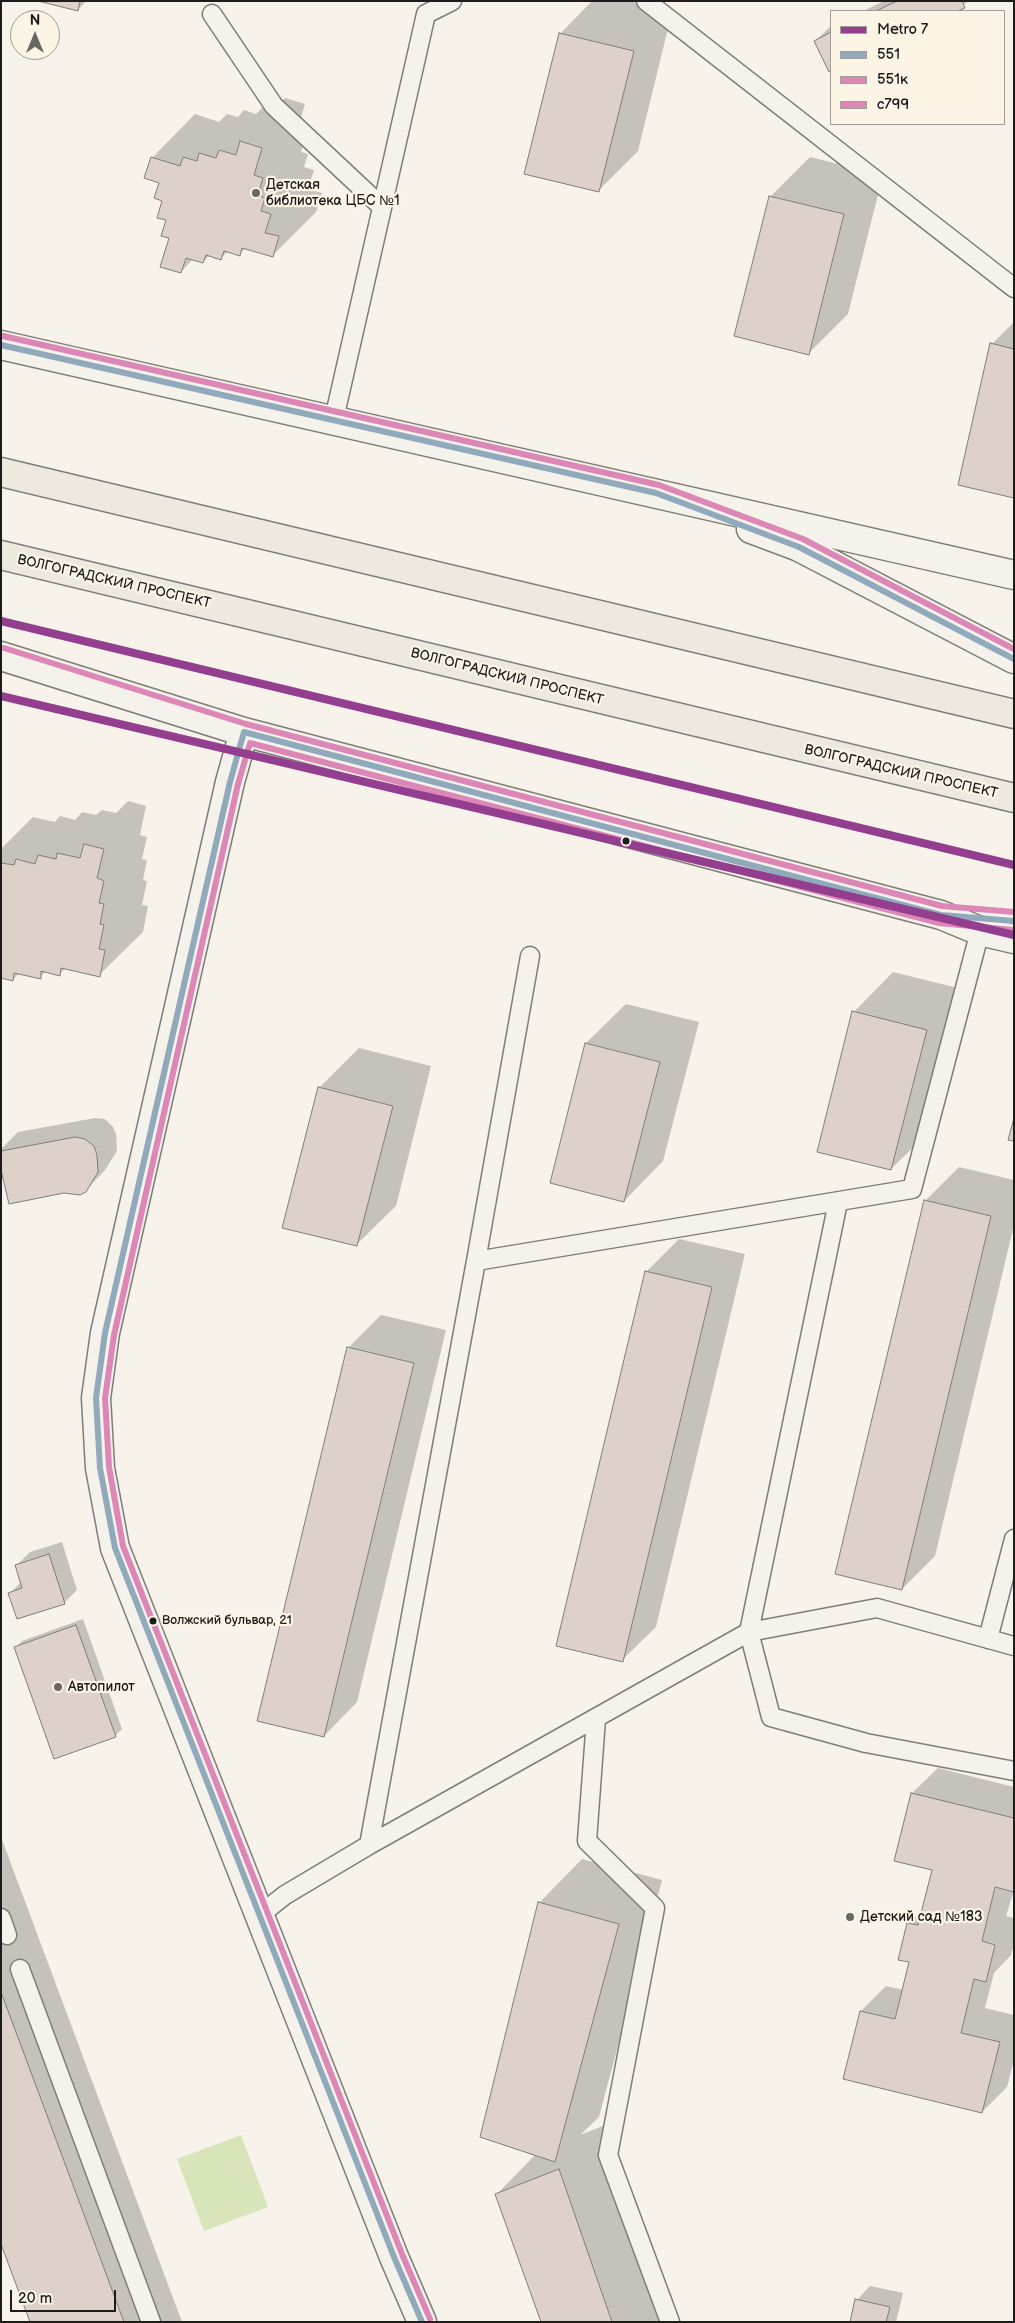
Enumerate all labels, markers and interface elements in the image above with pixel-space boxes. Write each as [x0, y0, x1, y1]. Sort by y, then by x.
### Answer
north arrow [10, 10, 60, 60]
legend [830, 10, 1005, 125]
text: N [30, 12, 40, 29]
text: Metro 7 [877, 20, 928, 39]
text: 551 [877, 45, 900, 64]
text: 551к [877, 70, 908, 89]
text: с799 [877, 95, 909, 114]
place label: Детская библиотека ЦБС №1 [266, 177, 400, 210]
marker: Детская библиотека ЦБС №1 [250, 187, 262, 199]
street label: ВОЛГОГРАДСКИЙ ПРОСПЕКТ [16, 552, 212, 612]
street label: ВОЛГОГРАДСКИЙ ПРОСПЕКТ [409, 645, 605, 709]
street label: ВОЛГОГРАДСКИЙ ПРОСПЕКТ [803, 742, 999, 802]
unlabelled marker [621, 836, 631, 846]
place label: Волжский бульвар, 21 [162, 1613, 292, 1629]
marker: Волжский бульвар, 21 [148, 1616, 158, 1626]
place label: Автопилот [68, 1679, 135, 1695]
marker: Автопилот [52, 1681, 64, 1693]
place label: Детский сад №183 [860, 1909, 982, 1925]
marker: Детский сад №183 [844, 1911, 856, 1923]
scale bar [12, 2280, 119, 2312]
text: 20 m [18, 2289, 52, 2308]

